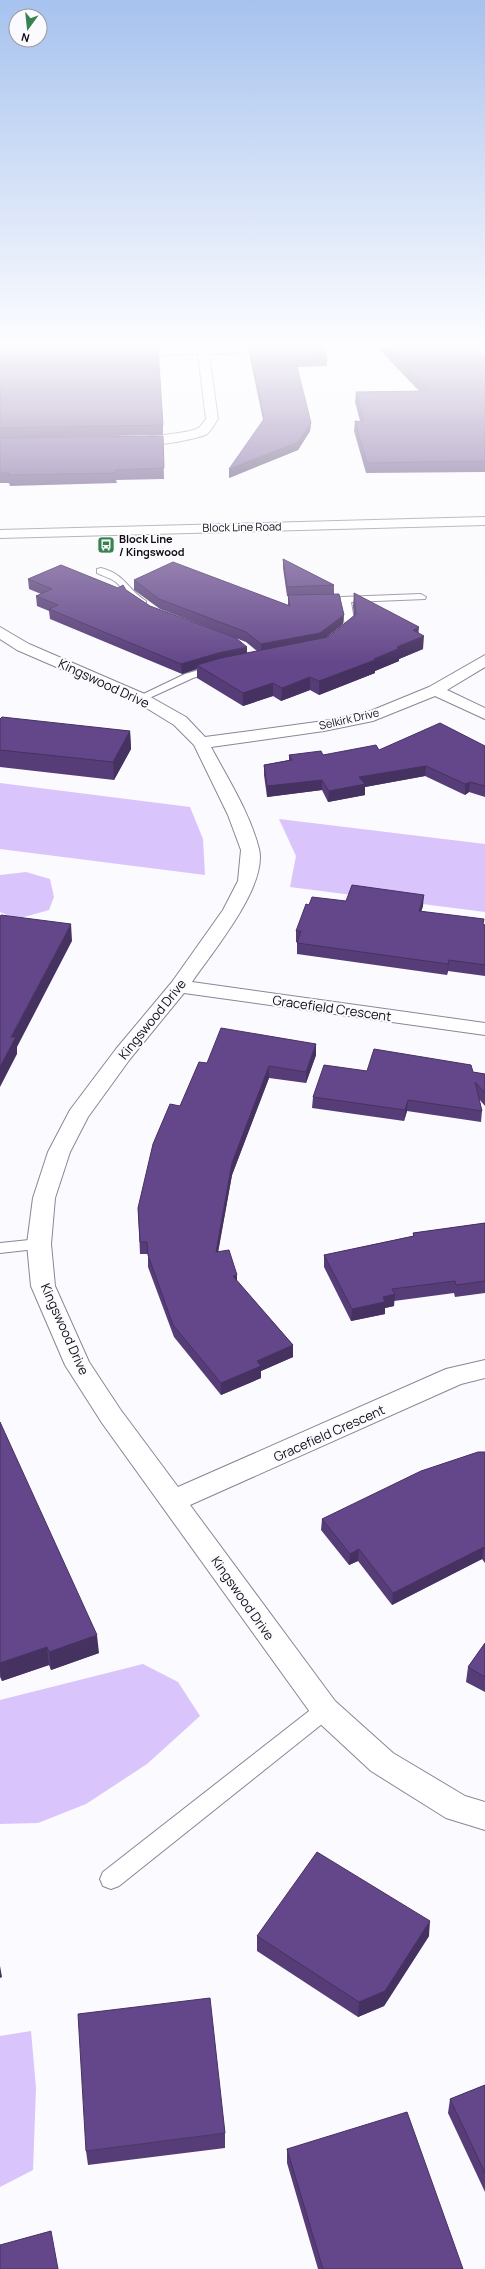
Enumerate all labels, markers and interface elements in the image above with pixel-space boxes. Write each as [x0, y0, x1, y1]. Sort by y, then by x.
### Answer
north arrow [8, 8, 48, 48]
text: N [19, 30, 31, 46]
street label: Block Line Road [202, 518, 282, 535]
place label: Block Line / Kingswood [119, 531, 185, 559]
bus stop icon: Block Line / Kingswood [96, 535, 116, 555]
street label: Kingswood Drive [56, 654, 153, 712]
street label: Selkirk Drive [317, 704, 381, 733]
street label: Kingswood Drive [114, 975, 190, 1063]
street label: Gracefield Crescent [271, 991, 393, 1025]
street label: Kingswood Drive [37, 1280, 93, 1378]
street label: Gracefield Crescent [271, 1400, 387, 1466]
street label: Kingswood Drive [207, 1552, 279, 1644]

